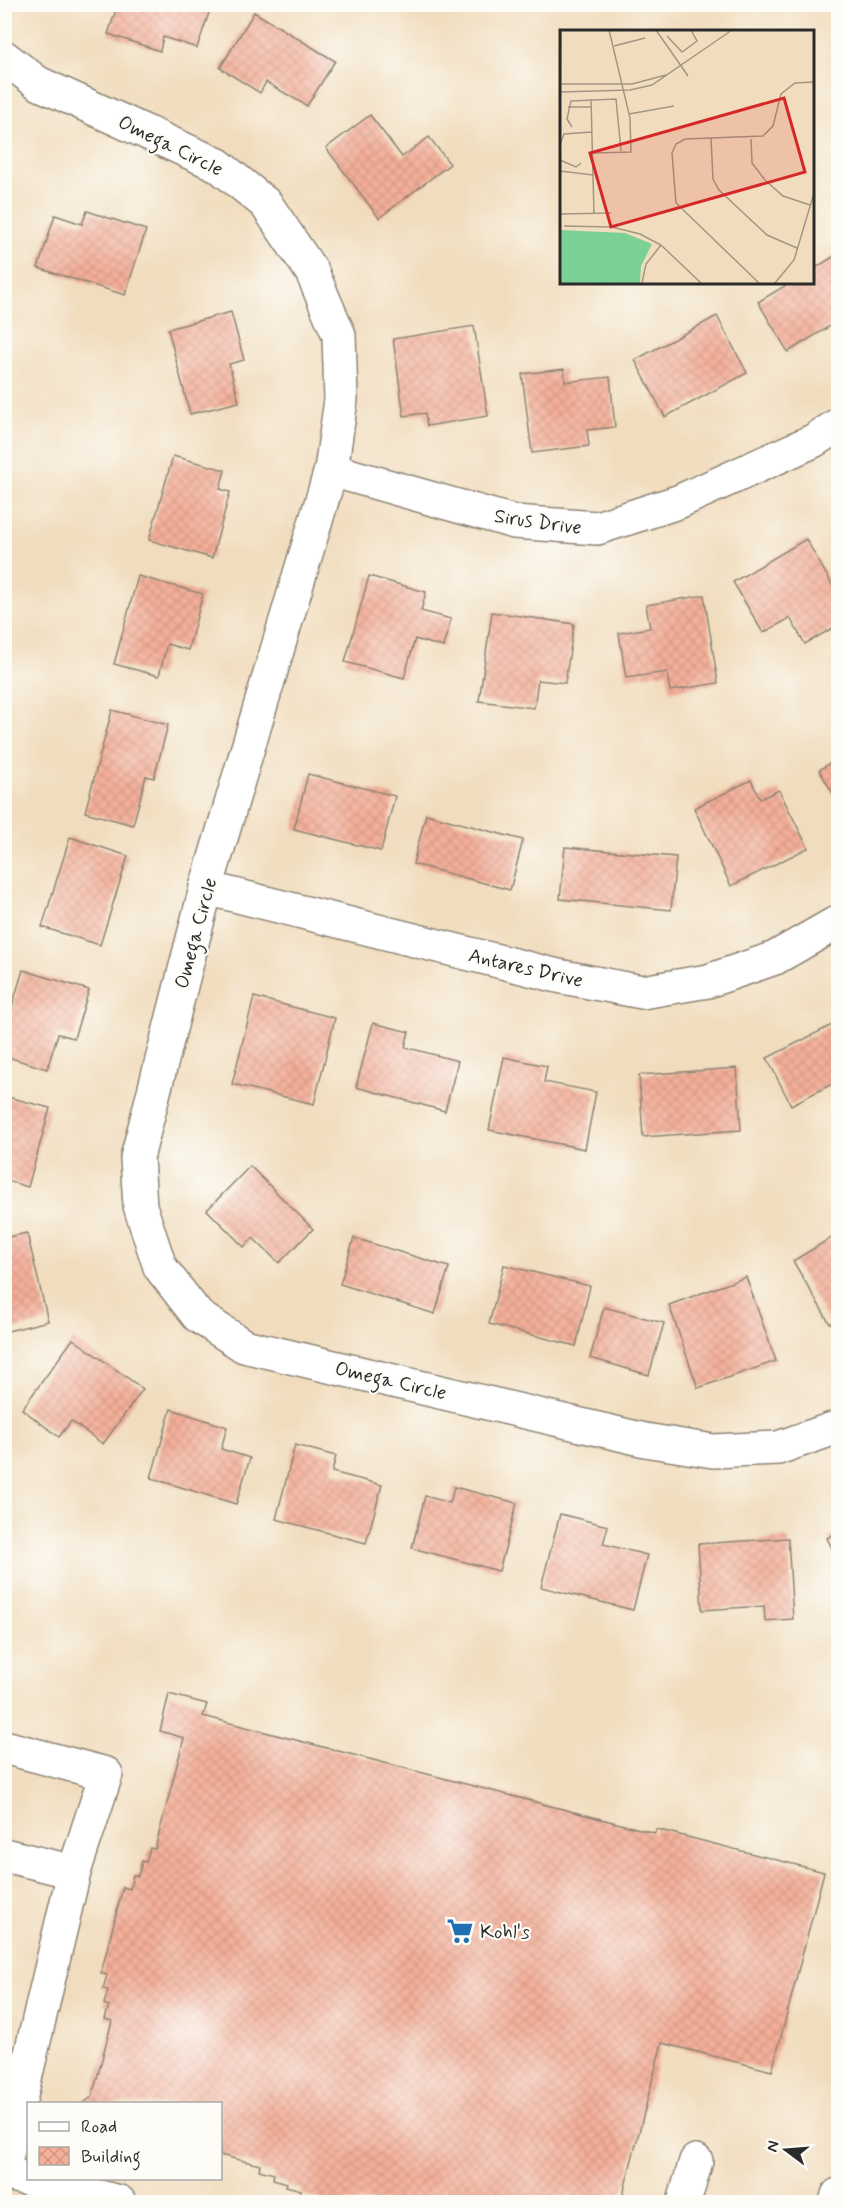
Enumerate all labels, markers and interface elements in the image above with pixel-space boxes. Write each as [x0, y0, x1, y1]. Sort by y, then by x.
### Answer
inset map [560, 30, 813, 284]
street label: Omega Circle [112, 109, 227, 185]
street label: Sirus Drive [492, 503, 583, 542]
street label: Omega Circle [169, 875, 226, 992]
street label: Antares Drive [466, 942, 586, 995]
street label: Omega Circle [332, 1356, 449, 1409]
supermarket icon: Kohl's [445, 1916, 475, 1946]
place label: Kohl's [480, 1919, 530, 1946]
legend [27, 2102, 222, 2180]
text: Road [81, 2115, 117, 2139]
north arrow [756, 2120, 816, 2180]
text: N [761, 2138, 785, 2154]
text: Building [81, 2145, 141, 2171]

